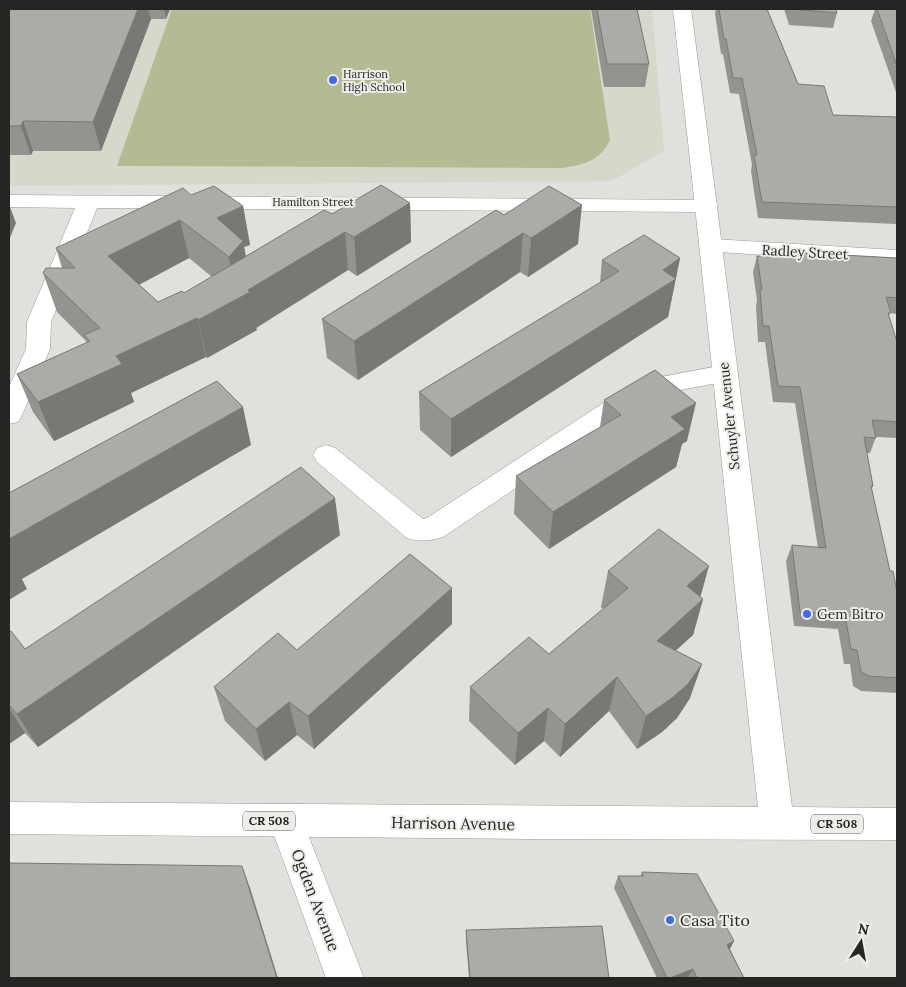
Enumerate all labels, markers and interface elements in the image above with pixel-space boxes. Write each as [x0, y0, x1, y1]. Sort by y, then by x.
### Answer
place label: Harrison High School [343, 67, 405, 94]
marker: Harrison High School [327, 74, 339, 86]
street label: Hamilton Street [272, 195, 355, 209]
street label: Radley Street [761, 241, 849, 263]
street label: Schuyler Avenue [714, 361, 744, 471]
place label: Gem Bitro [817, 605, 884, 623]
marker: Gem Bitro [801, 608, 813, 620]
road number: CR 508 [243, 811, 295, 830]
street label: Harrison Avenue [391, 812, 515, 834]
road number: CR 508 [811, 814, 863, 834]
street label: Ogden Avenue [287, 846, 345, 954]
place label: Casa Tito [680, 910, 750, 930]
marker: Casa Tito [664, 914, 676, 926]
north arrow [836, 917, 886, 967]
text: N [856, 919, 871, 939]

